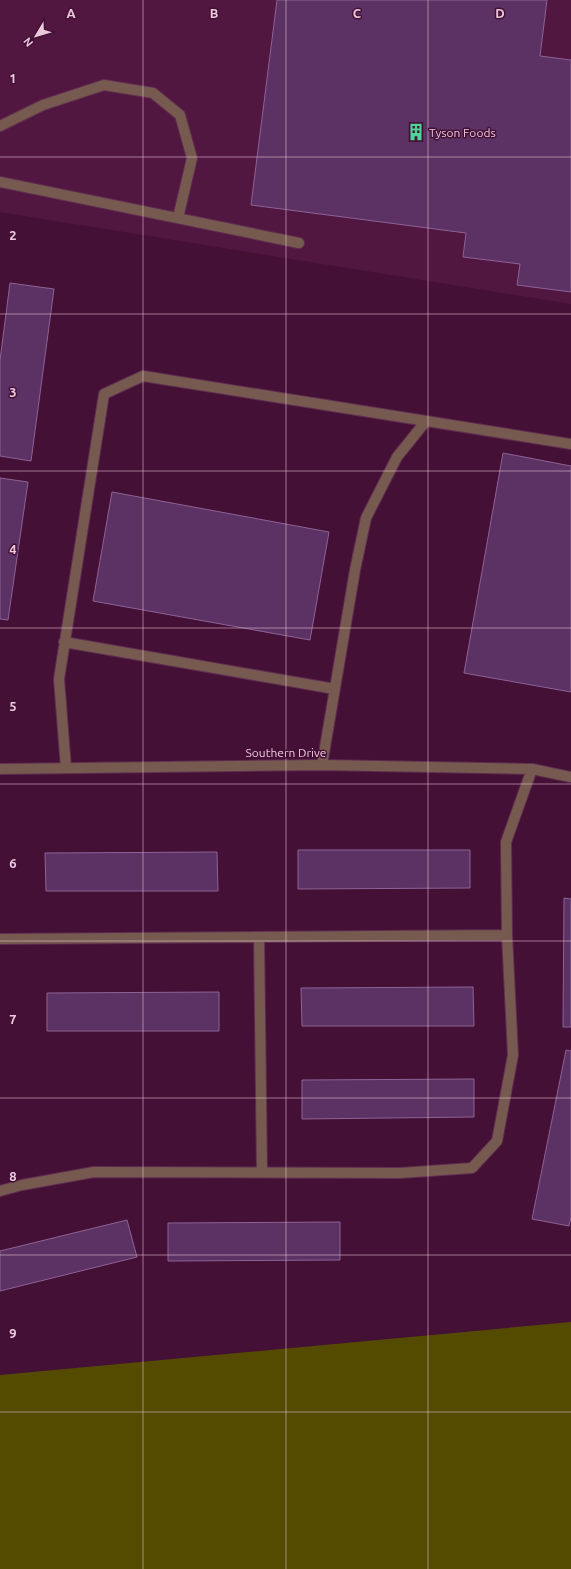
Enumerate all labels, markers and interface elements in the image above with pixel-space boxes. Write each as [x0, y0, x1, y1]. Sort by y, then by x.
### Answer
text: A [66, 6, 76, 20]
text: B [210, 6, 219, 20]
text: C [353, 6, 362, 20]
text: D [495, 6, 505, 20]
north arrow [16, 16, 56, 56]
text: N [21, 35, 35, 49]
text: 1 [9, 71, 17, 85]
building icon: Tyson Foods [406, 122, 426, 142]
place label: Tyson Foods [429, 126, 496, 139]
text: 2 [9, 228, 17, 242]
text: 3 [9, 385, 17, 399]
text: 4 [9, 542, 17, 556]
text: 5 [9, 699, 17, 713]
street label: Southern Drive [246, 746, 326, 759]
text: 6 [9, 856, 17, 870]
text: 7 [9, 1012, 17, 1026]
text: 8 [9, 1169, 17, 1183]
text: 9 [9, 1326, 17, 1340]

